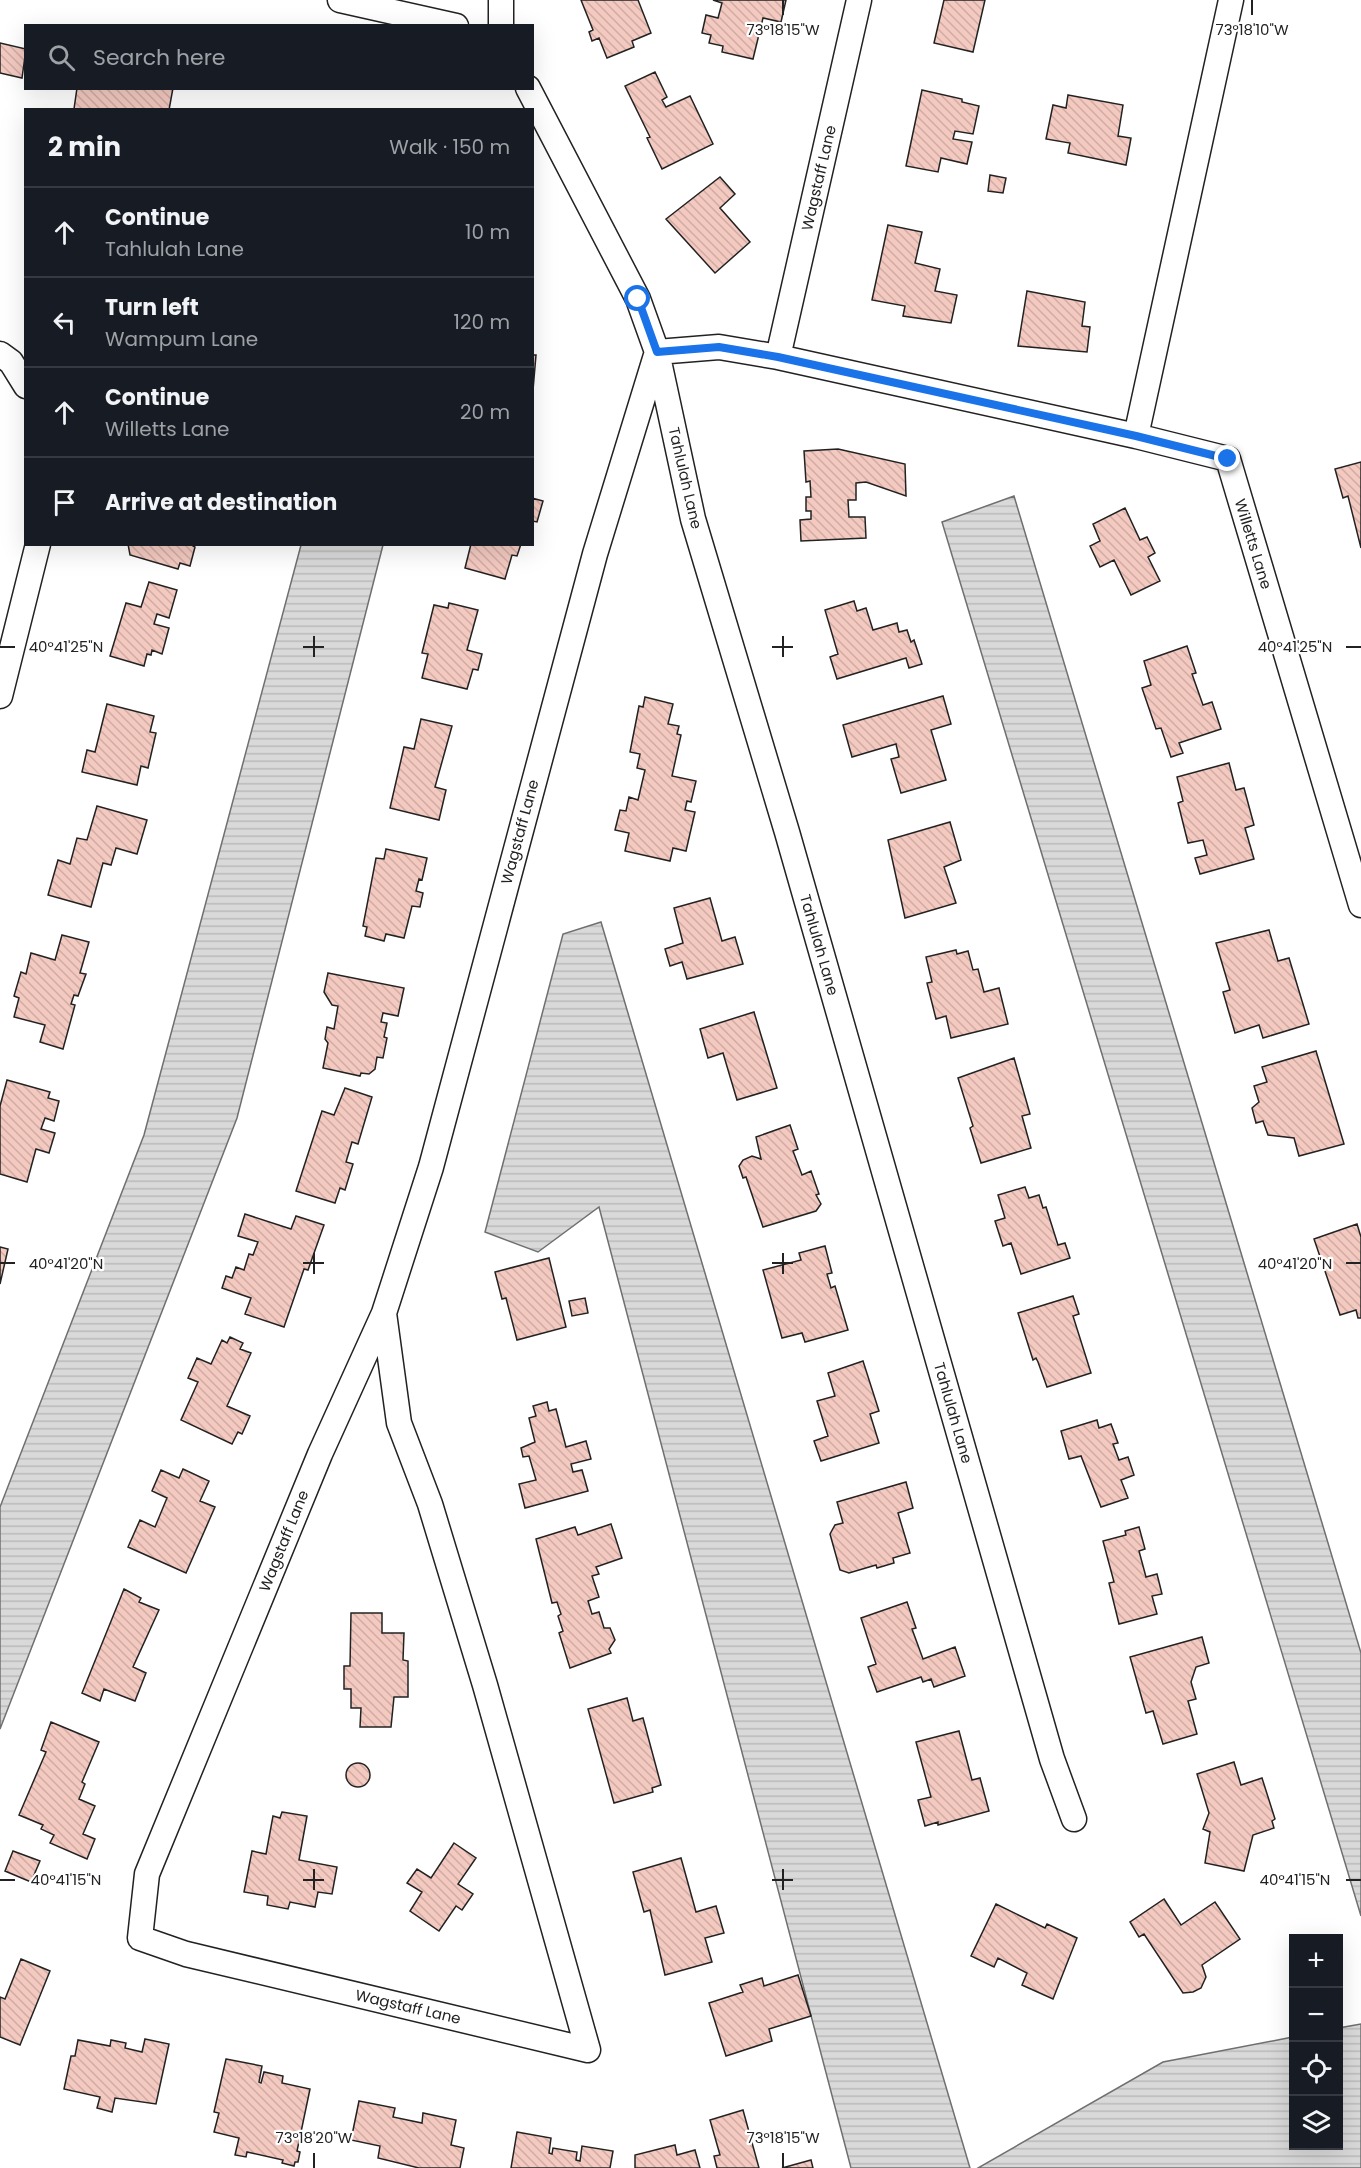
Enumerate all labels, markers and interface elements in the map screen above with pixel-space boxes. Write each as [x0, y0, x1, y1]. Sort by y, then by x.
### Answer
text: 73°18'15"W [746, 19, 820, 40]
text: 73°18'10"W [1215, 19, 1289, 40]
search box [24, 24, 534, 90]
icon: search [45, 41, 78, 74]
text: Search here [93, 42, 226, 73]
street label: Wagstaff Lane [796, 123, 841, 233]
text: 2 min [48, 129, 121, 165]
text: Walk · 150 m [389, 133, 510, 161]
text: Continue [105, 202, 209, 233]
icon: ahead [48, 216, 81, 249]
text: 10 m [465, 218, 510, 246]
text: Tahlulah Lane [105, 235, 244, 263]
route start [624, 285, 650, 311]
text: Turn left [105, 292, 199, 323]
icon: left [48, 306, 81, 339]
text: 120 m [454, 308, 510, 336]
text: Wampum Lane [105, 325, 258, 353]
text: Continue [105, 382, 209, 413]
icon: ahead [48, 396, 81, 429]
text: 20 m [460, 398, 510, 426]
text: Willetts Lane [105, 415, 229, 443]
street label: Tahlulah Lane [664, 425, 707, 531]
route end [1214, 445, 1240, 471]
icon: arrive [48, 486, 81, 519]
text: Arrive at destination [105, 487, 337, 518]
street label: Willetts Lane [1230, 496, 1277, 592]
text: 40°41'25"N [29, 636, 103, 657]
text: 40°41'25"N [1258, 636, 1332, 657]
street label: Wagstaff Lane [495, 777, 544, 887]
street label: Tahlulah Lane [795, 892, 844, 998]
text: 40°41'20"N [29, 1253, 103, 1274]
text: 40°41'20"N [1258, 1253, 1332, 1274]
street label: Tahlulah Lane [929, 1360, 978, 1466]
street label: Wagstaff Lane [254, 1487, 313, 1595]
text: 40°41'15"N [31, 1869, 101, 1890]
text: 40°41'15"N [1260, 1869, 1330, 1890]
map controls [1289, 1934, 1343, 2150]
button: + [1289, 1934, 1343, 1988]
street label: Wagstaff Lane [353, 1984, 463, 2029]
button: − [1289, 1988, 1343, 2042]
button: locate [1289, 2042, 1343, 2096]
button: layers [1289, 2096, 1343, 2150]
text: 73°18'20"W [276, 2127, 353, 2148]
text: 73°18'15"W [746, 2127, 820, 2148]

